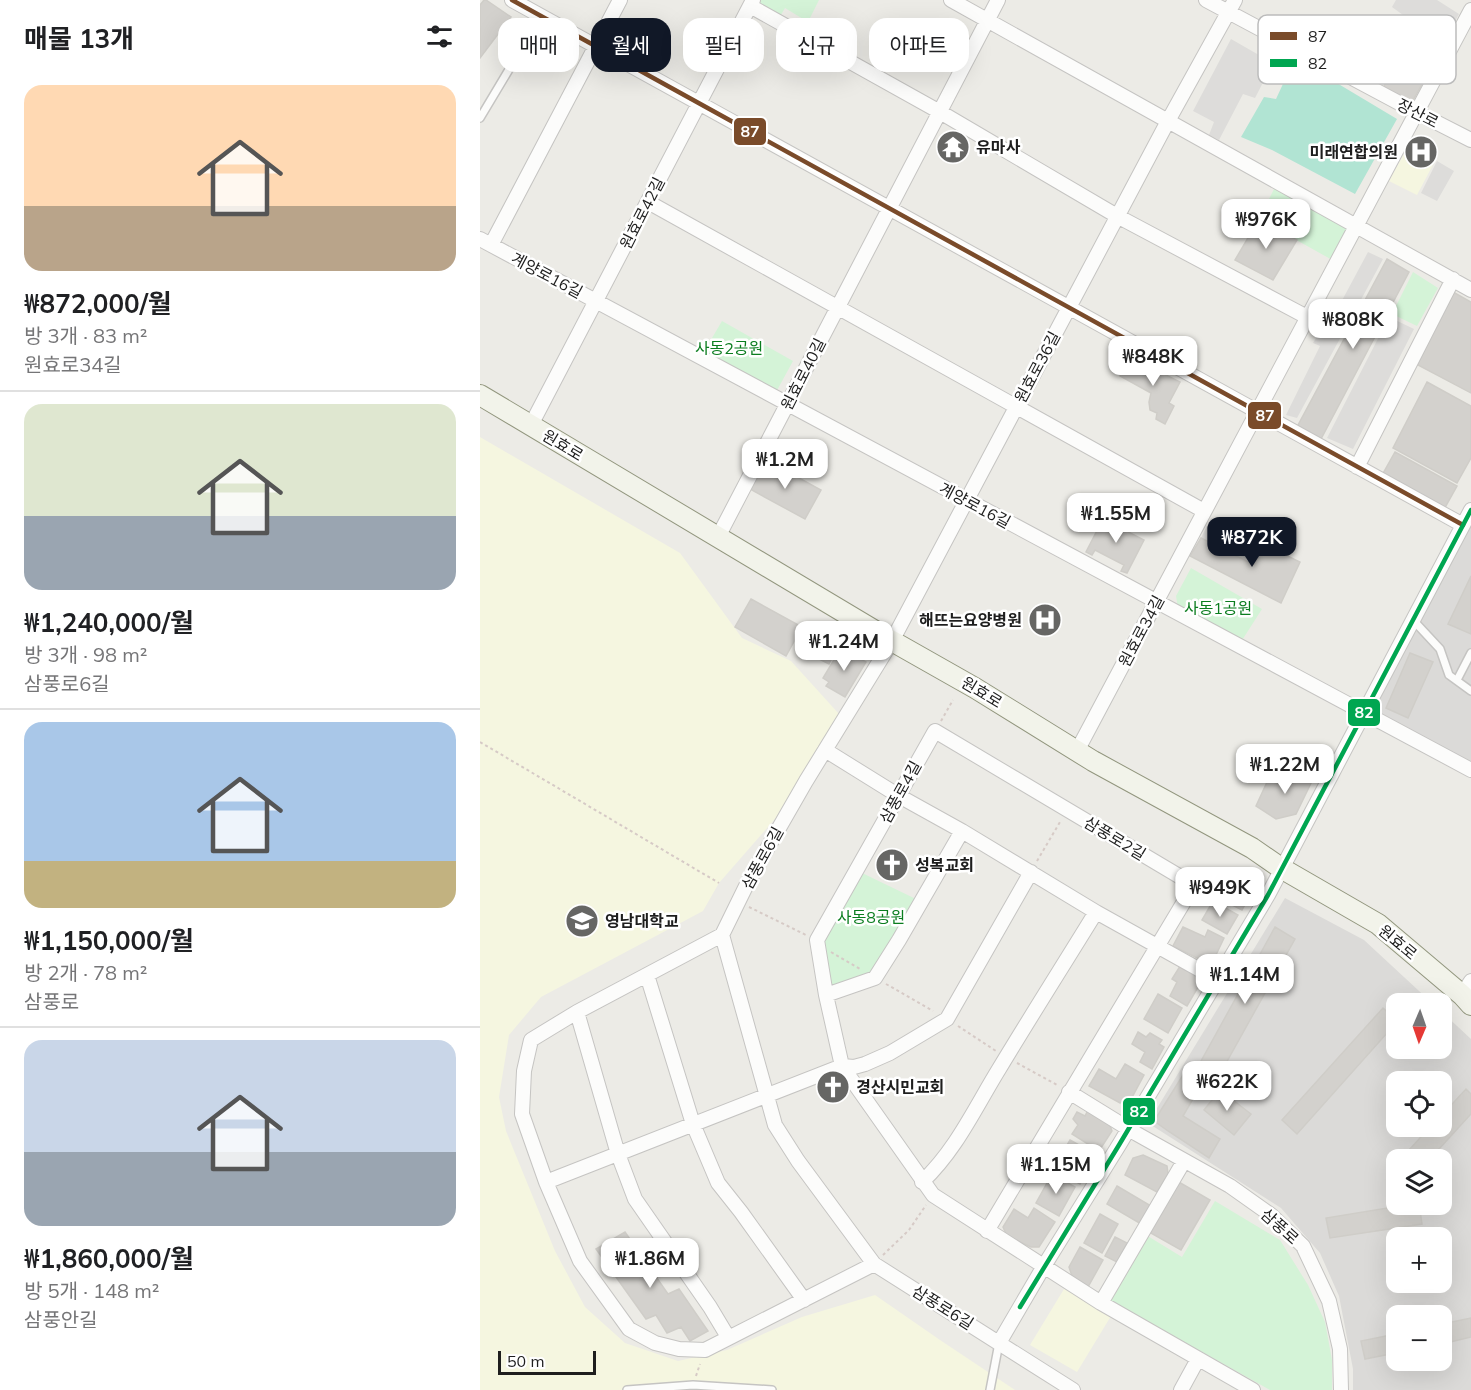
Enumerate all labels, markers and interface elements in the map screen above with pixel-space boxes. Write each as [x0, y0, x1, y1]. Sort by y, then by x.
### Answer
legend [1258, 15, 1456, 84]
chip: 매매 [498, 18, 579, 72]
chip: 월세 [591, 18, 671, 72]
chip: 필터 [683, 18, 764, 72]
chip: 신규 [776, 18, 857, 72]
chip: 아파트 [869, 18, 969, 72]
icon: filters [423, 20, 456, 53]
text: 매물 13개 [24, 22, 134, 55]
text: 87 [1308, 26, 1327, 46]
text: 82 [1308, 53, 1327, 73]
street label: 장산로 [1394, 94, 1442, 132]
line badge: 87 [733, 117, 767, 146]
text: 87 [740, 121, 760, 141]
icon: home [186, 124, 294, 232]
temple icon: 유마사 [935, 129, 971, 165]
hospital icon: 미래연합의원 [1403, 134, 1439, 170]
place label: 유마사 [976, 137, 1020, 157]
place label: 미래연합의원 [1310, 142, 1398, 162]
street label: 원효로42길 [615, 174, 669, 252]
pin: ₩976K [1224, 199, 1308, 250]
text: ₩976K [1235, 206, 1297, 231]
street label: 계양로16길 [508, 248, 586, 302]
text: ₩872,000/월 [24, 287, 172, 320]
pin: ₩808K [1311, 299, 1395, 350]
text: ₩808K [1322, 306, 1384, 331]
text: 방 3개 · 83 m² [24, 323, 147, 348]
street label: 원효로36길 [1010, 328, 1064, 406]
street label: 원효로40길 [776, 335, 830, 413]
pin: ₩848K [1111, 336, 1195, 387]
park label: 사동2공원 [695, 338, 763, 358]
text: ₩848K [1122, 343, 1184, 368]
text: 원효로34길 [24, 352, 122, 377]
line badge: 87 [1247, 401, 1282, 430]
text: 87 [1255, 405, 1275, 425]
street label: 원효로 [539, 425, 587, 465]
pin: ₩1.2M [743, 439, 827, 490]
icon: home [186, 443, 294, 551]
text: ₩1.2M [756, 446, 814, 471]
street label: 계양로16길 [936, 478, 1014, 532]
pin: ₩1.55M [1067, 493, 1165, 544]
text: ₩1.55M [1081, 500, 1151, 525]
pin: ₩872K [1210, 517, 1294, 568]
text: ₩872K [1221, 524, 1283, 549]
street label: 원효로34길 [1114, 592, 1168, 670]
park label: 사동1공원 [1184, 598, 1252, 618]
hospital icon: 해뜨는요양병원 [1027, 602, 1063, 638]
text: ₩1,240,000/월 [24, 606, 194, 639]
place label: 해뜨는요양병원 [919, 610, 1022, 630]
pin: ₩1.24M [795, 621, 893, 672]
text: ₩1.24M [809, 628, 879, 653]
text: 방 3개 · 98 m² [24, 642, 147, 667]
text: 삼풍로6길 [24, 671, 110, 696]
street label: 원효로 [958, 672, 1006, 712]
line badge: 82 [1347, 698, 1381, 727]
text: 82 [1354, 702, 1374, 722]
pin: ₩1.22M [1236, 744, 1334, 795]
text: ₩1.22M [1250, 751, 1320, 776]
street label: 삼풍로4길 [875, 757, 925, 827]
icon: home [186, 761, 294, 869]
street label: 삼풍로2길 [1080, 812, 1150, 864]
street label: 삼풍로6길 [737, 823, 787, 893]
church icon: 성복교회 [874, 847, 910, 883]
place label: 성복교회 [915, 855, 974, 875]
pin: ₩949K [1178, 867, 1262, 918]
text: ₩949K [1189, 874, 1251, 899]
school or university icon: 영남대학교 [564, 903, 600, 939]
park label: 사동8공원 [837, 907, 905, 927]
place label: 영남대학교 [605, 911, 679, 931]
street label: 원효로 [1375, 920, 1422, 964]
text: ₩1,150,000/월 [24, 924, 194, 957]
pin: ₩1.14M [1196, 954, 1294, 1005]
text: 방 2개 · 78 m² [24, 960, 147, 985]
text: ₩1.14M [1210, 961, 1280, 986]
text: 삼풍로 [24, 989, 79, 1014]
north arrow [1386, 993, 1452, 1059]
map controls [1386, 993, 1452, 1371]
pin: ₩622K [1185, 1061, 1269, 1112]
text: ₩622K [1196, 1068, 1258, 1093]
church icon: 경산시민교회 [815, 1069, 851, 1105]
button: locate [1386, 1071, 1452, 1137]
place label: 경산시민교회 [856, 1077, 944, 1097]
icon: home [186, 1079, 294, 1187]
line badge: 82 [1122, 1097, 1156, 1126]
text: 82 [1129, 1101, 1149, 1121]
pin: ₩1.15M [1007, 1144, 1105, 1195]
button: layers [1386, 1149, 1452, 1215]
text: ₩1.15M [1021, 1151, 1091, 1176]
street label: 삼풍로 [1257, 1204, 1303, 1248]
button: + [1386, 1227, 1452, 1293]
pin: ₩1.86M [601, 1238, 699, 1289]
text: ₩1,860,000/월 [24, 1242, 194, 1275]
text: ₩1.86M [615, 1245, 685, 1270]
text: 방 5개 · 148 m² [24, 1278, 159, 1303]
street label: 삼풍로6길 [909, 1280, 977, 1334]
button: − [1386, 1305, 1452, 1371]
text: 삼풍안길 [24, 1307, 98, 1332]
scale bar [498, 1348, 596, 1376]
text: 50 m [507, 1351, 544, 1371]

